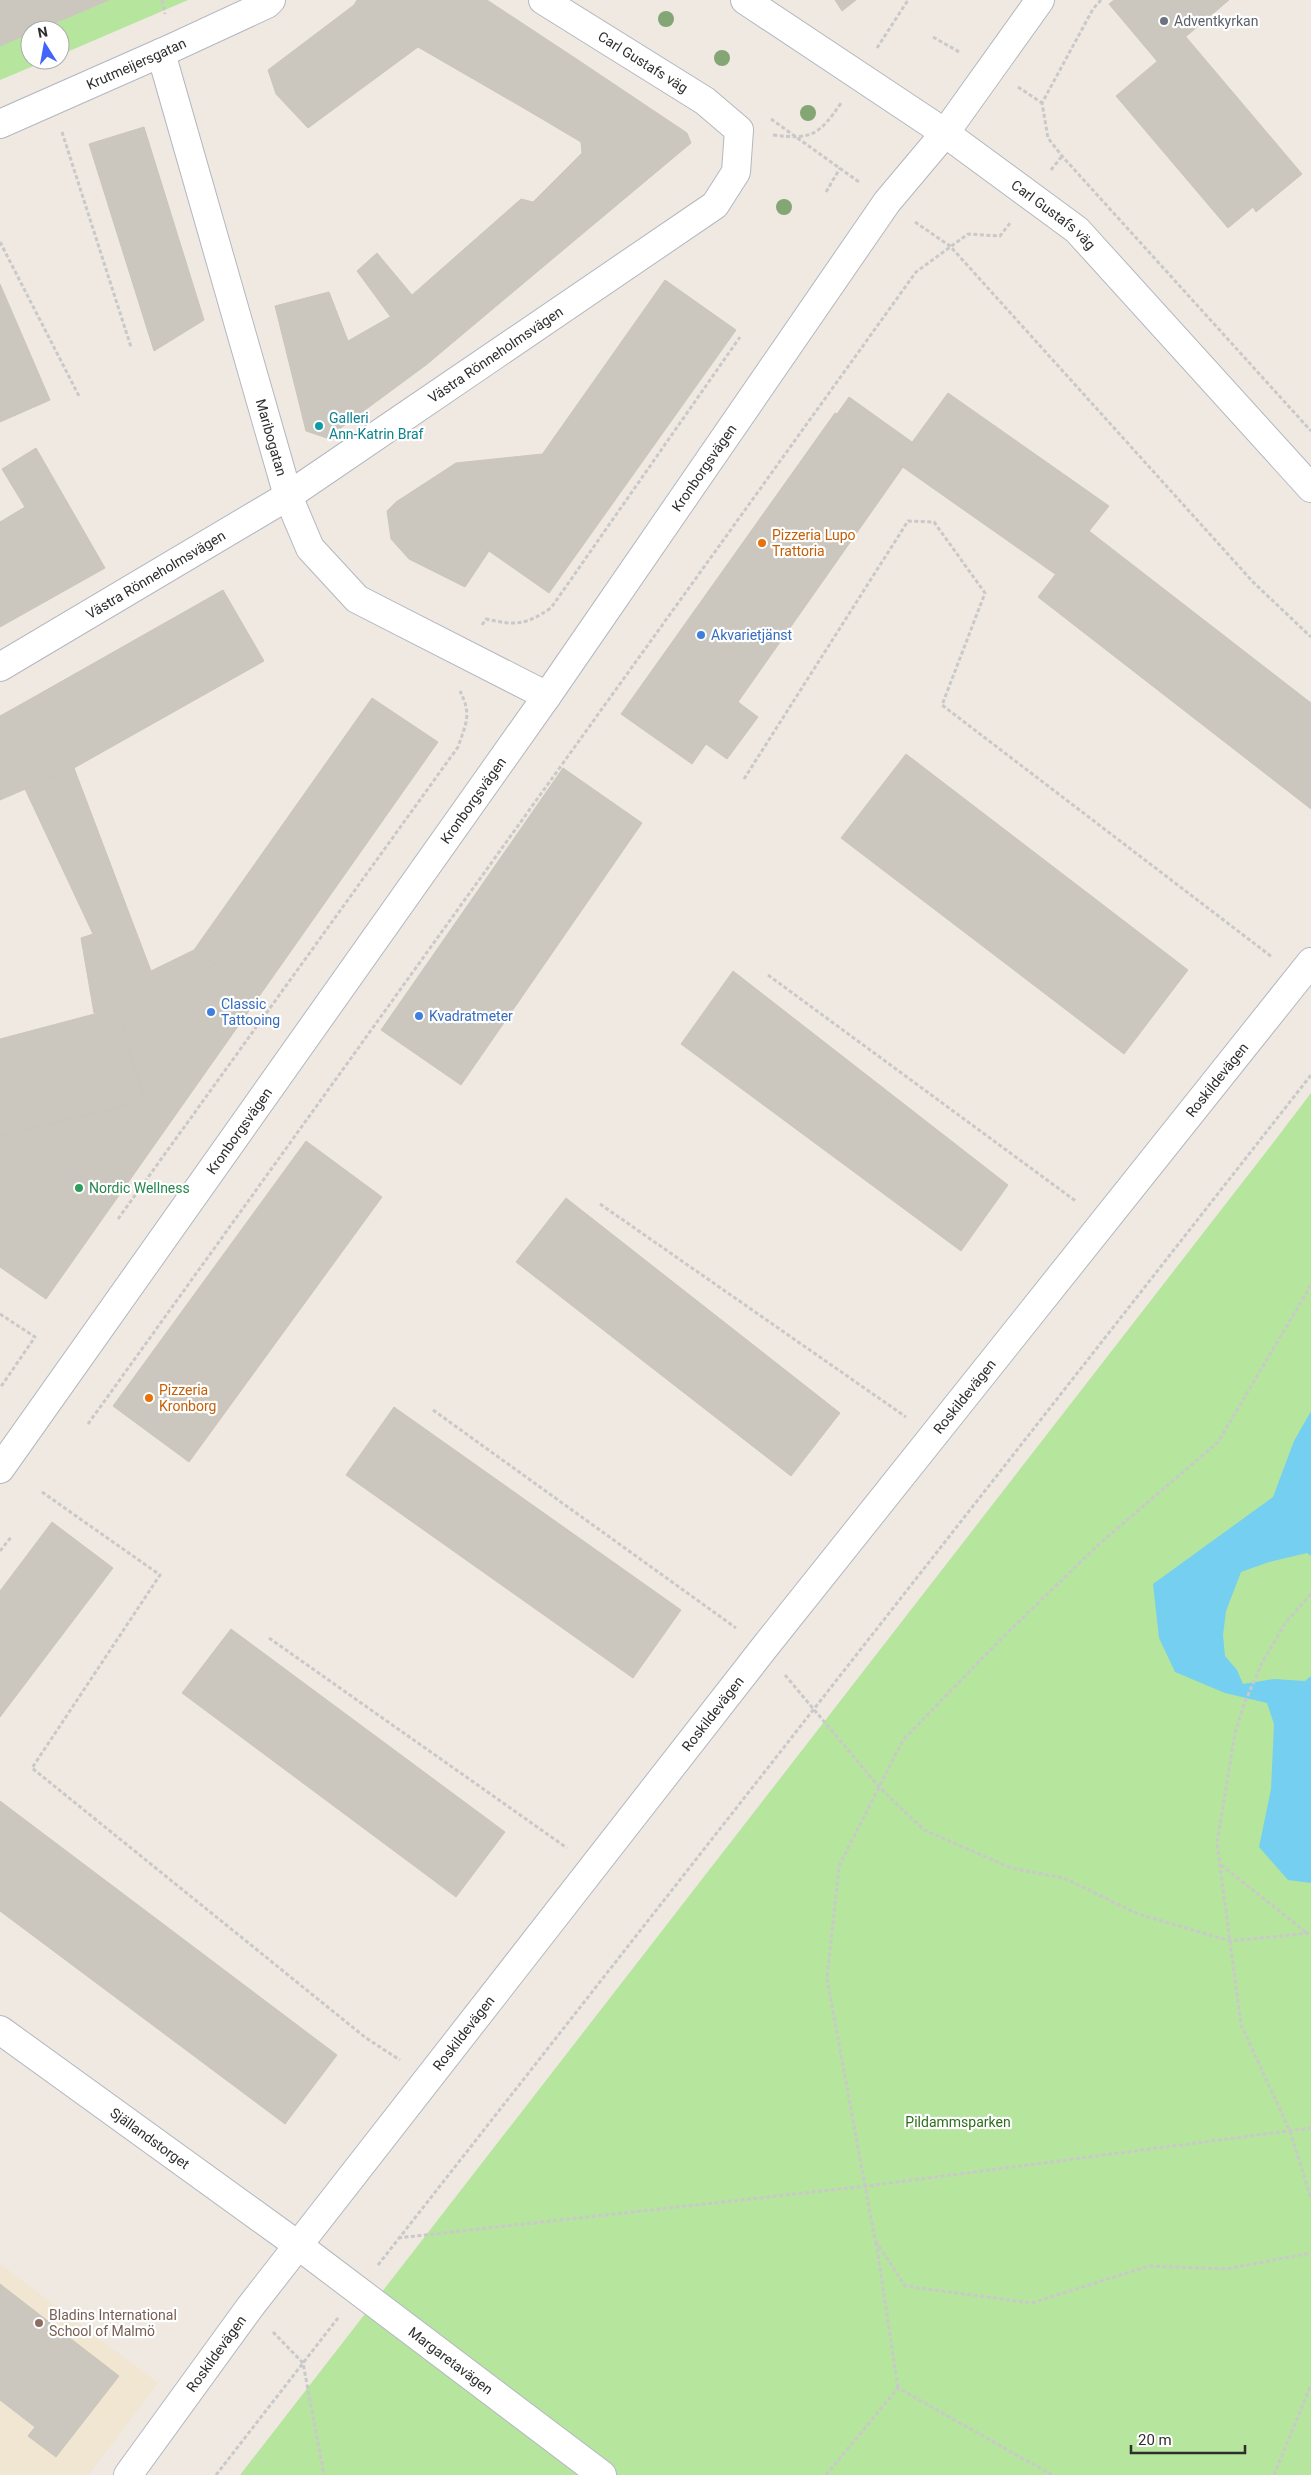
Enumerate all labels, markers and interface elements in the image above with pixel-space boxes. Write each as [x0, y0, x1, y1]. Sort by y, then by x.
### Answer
place label: Adventkyrkan [1174, 13, 1258, 29]
marker: Adventkyrkan [1158, 15, 1170, 27]
north arrow [20, 20, 70, 70]
text: N [36, 23, 49, 41]
street label: Carl Gustafs väg [595, 28, 691, 96]
street label: Krutmeijersgatan [84, 35, 189, 93]
street label: Carl Gustafs väg [1008, 177, 1099, 253]
street label: Västra Rönneholmsvägen [425, 303, 566, 406]
street label: Maribogatan [253, 397, 290, 478]
place label: Galleri Ann-Katrin Braf [329, 410, 424, 442]
marker: Galleri Ann-Katrin Braf [313, 420, 325, 432]
street label: Kronborgsvägen [669, 421, 740, 514]
street label: Västra Rönneholmsvägen [83, 527, 228, 622]
place label: Pizzeria Lupo Trattoria [772, 527, 855, 559]
marker: Pizzeria Lupo Trattoria [756, 537, 768, 549]
place label: Akvarietjänst [711, 627, 793, 643]
marker: Akvarietjänst [695, 629, 707, 641]
street label: Kronborgsvägen [437, 754, 509, 847]
place label: Classic Tattooing [221, 996, 280, 1028]
marker: Classic Tattooing [205, 1006, 217, 1018]
place label: Kvadratmeter [429, 1008, 513, 1024]
marker: Kvadratmeter [413, 1010, 425, 1022]
street label: Roskildevägen [1183, 1040, 1251, 1120]
street label: Kronborgsvägen [203, 1085, 275, 1177]
place label: Nordic Wellness [89, 1180, 190, 1196]
marker: Nordic Wellness [73, 1182, 85, 1194]
street label: Roskildevägen [930, 1356, 999, 1437]
place label: Pizzeria Kronborg [159, 1382, 216, 1414]
marker: Pizzeria Kronborg [143, 1392, 155, 1404]
street label: Roskildevägen [679, 1673, 747, 1754]
street label: Roskildevägen [430, 1993, 498, 2074]
street label: Själlandstorget [107, 2104, 193, 2172]
park label: Pildammsparken [905, 2114, 1011, 2130]
place label: Bladins International School of Malmö [49, 2307, 177, 2339]
street label: Roskildevägen [183, 2312, 249, 2395]
marker: Bladins International School of Malmö [33, 2317, 45, 2329]
street label: Margaretavägen [405, 2324, 496, 2398]
scale bar [1131, 2422, 1245, 2454]
text: 20 m [1138, 2431, 1172, 2449]

